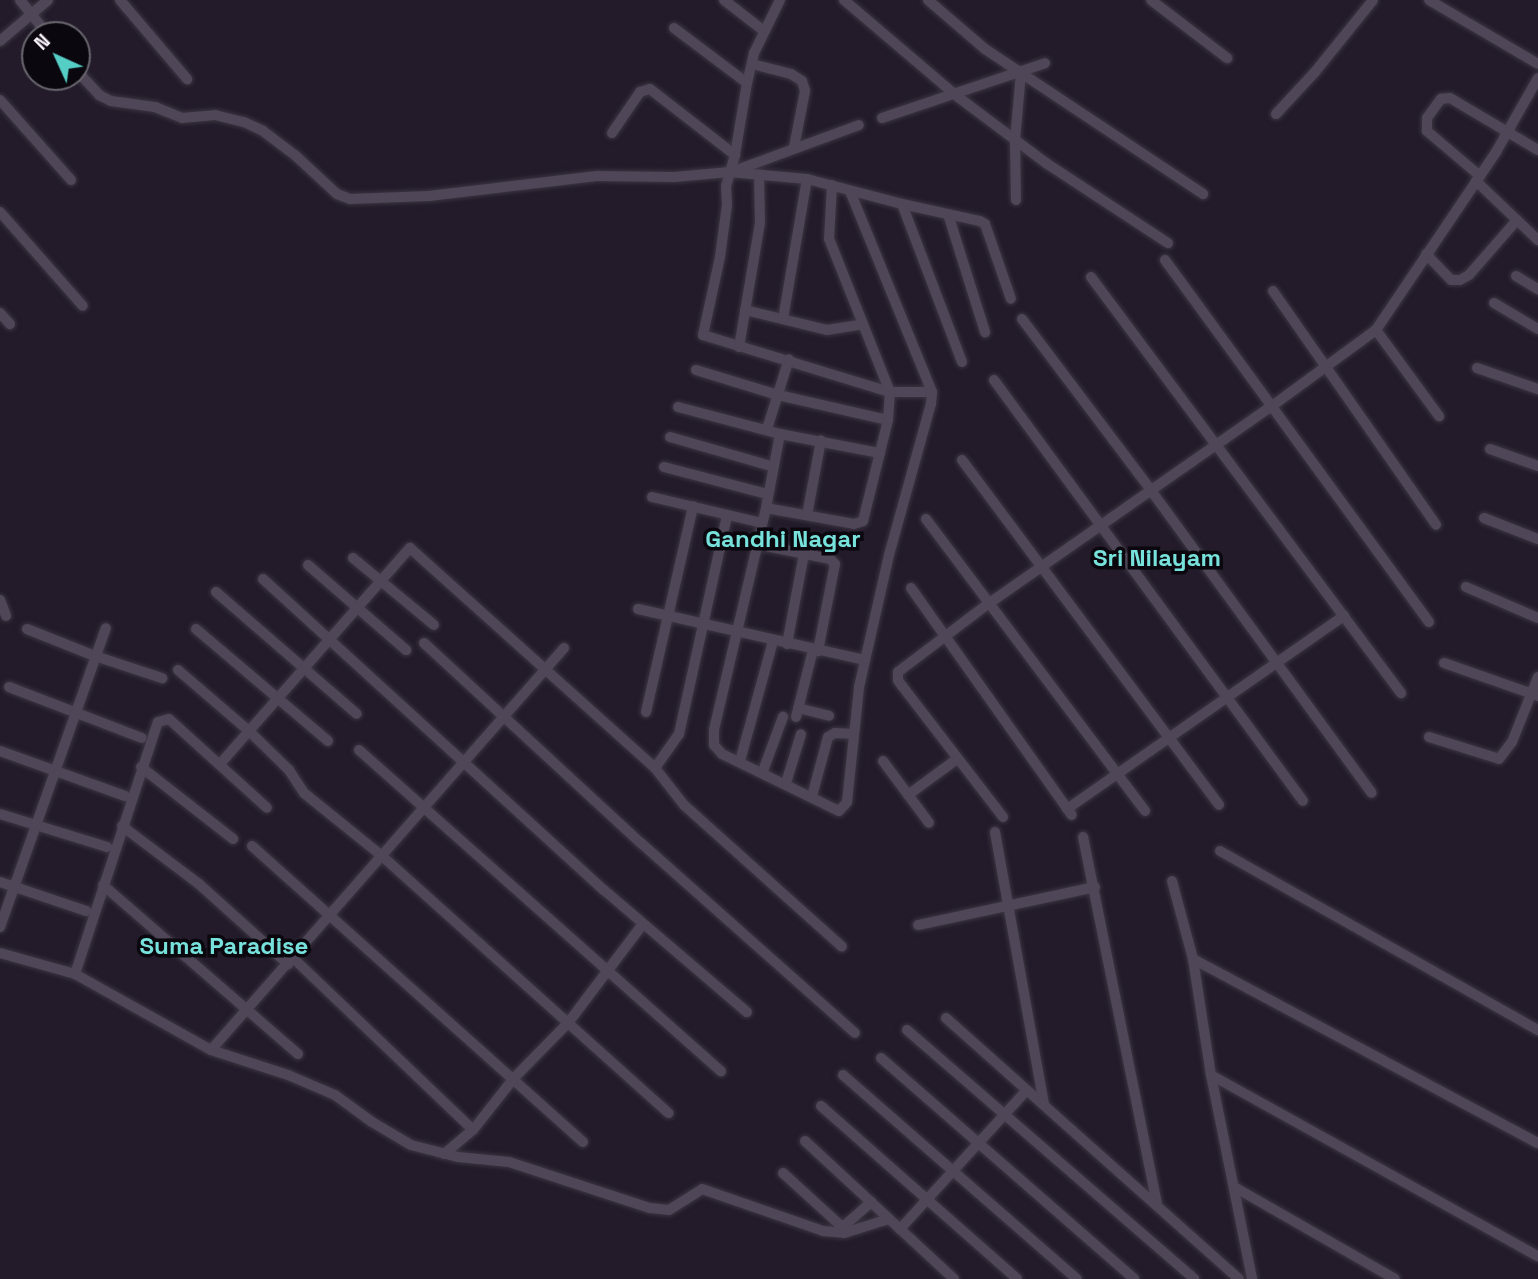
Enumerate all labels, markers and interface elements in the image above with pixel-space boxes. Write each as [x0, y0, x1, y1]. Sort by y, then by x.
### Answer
north arrow [21, 21, 91, 91]
text: N [29, 29, 56, 56]
district label: Gandhi Nagar [705, 525, 861, 553]
district label: Sri Nilayam [1093, 544, 1221, 572]
district label: Suma Paradise [140, 932, 308, 960]

